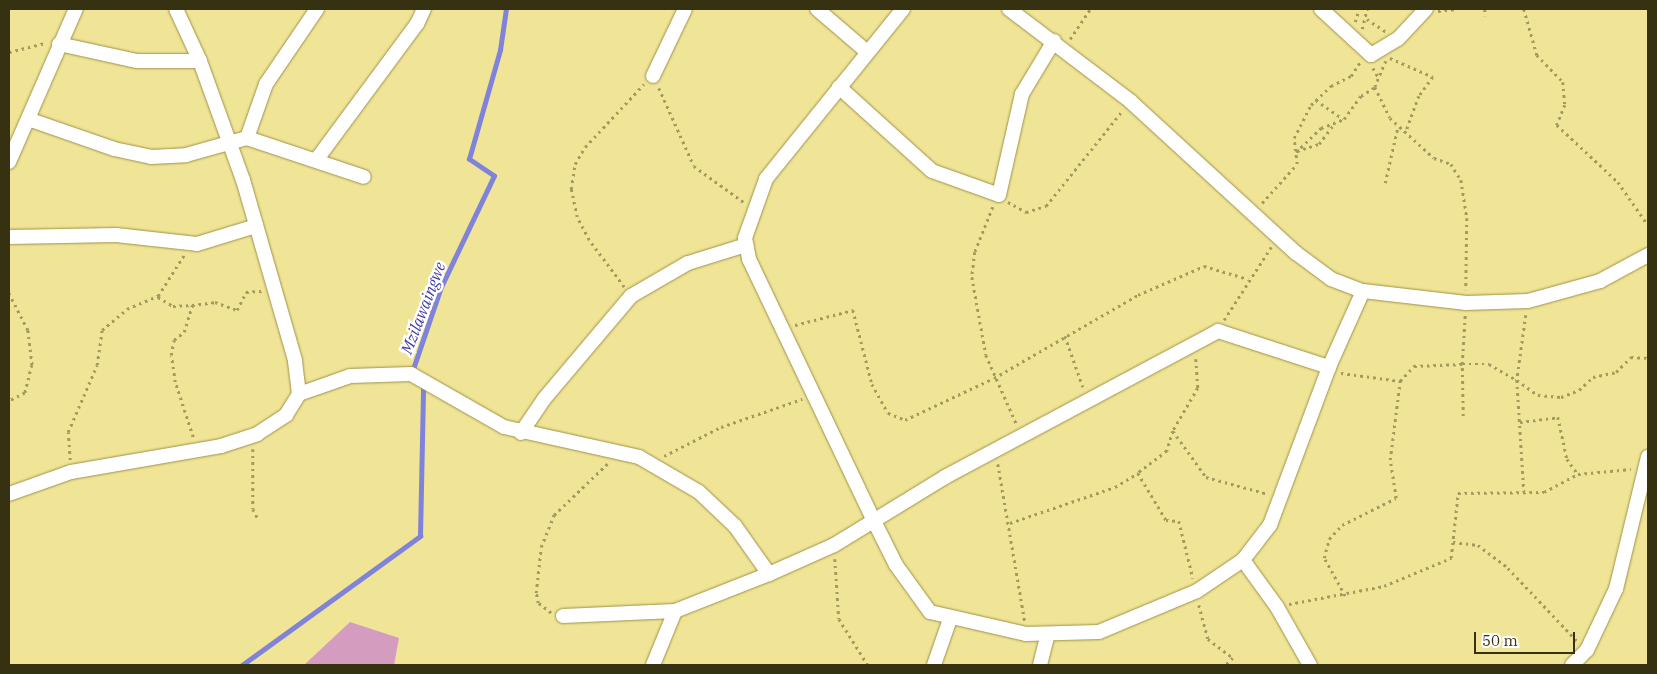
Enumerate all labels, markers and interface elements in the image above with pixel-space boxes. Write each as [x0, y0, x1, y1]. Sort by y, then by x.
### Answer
water label: Mzilawaingwe [397, 259, 449, 357]
scale bar [1477, 622, 1578, 654]
text: 50 m [1482, 631, 1518, 650]

